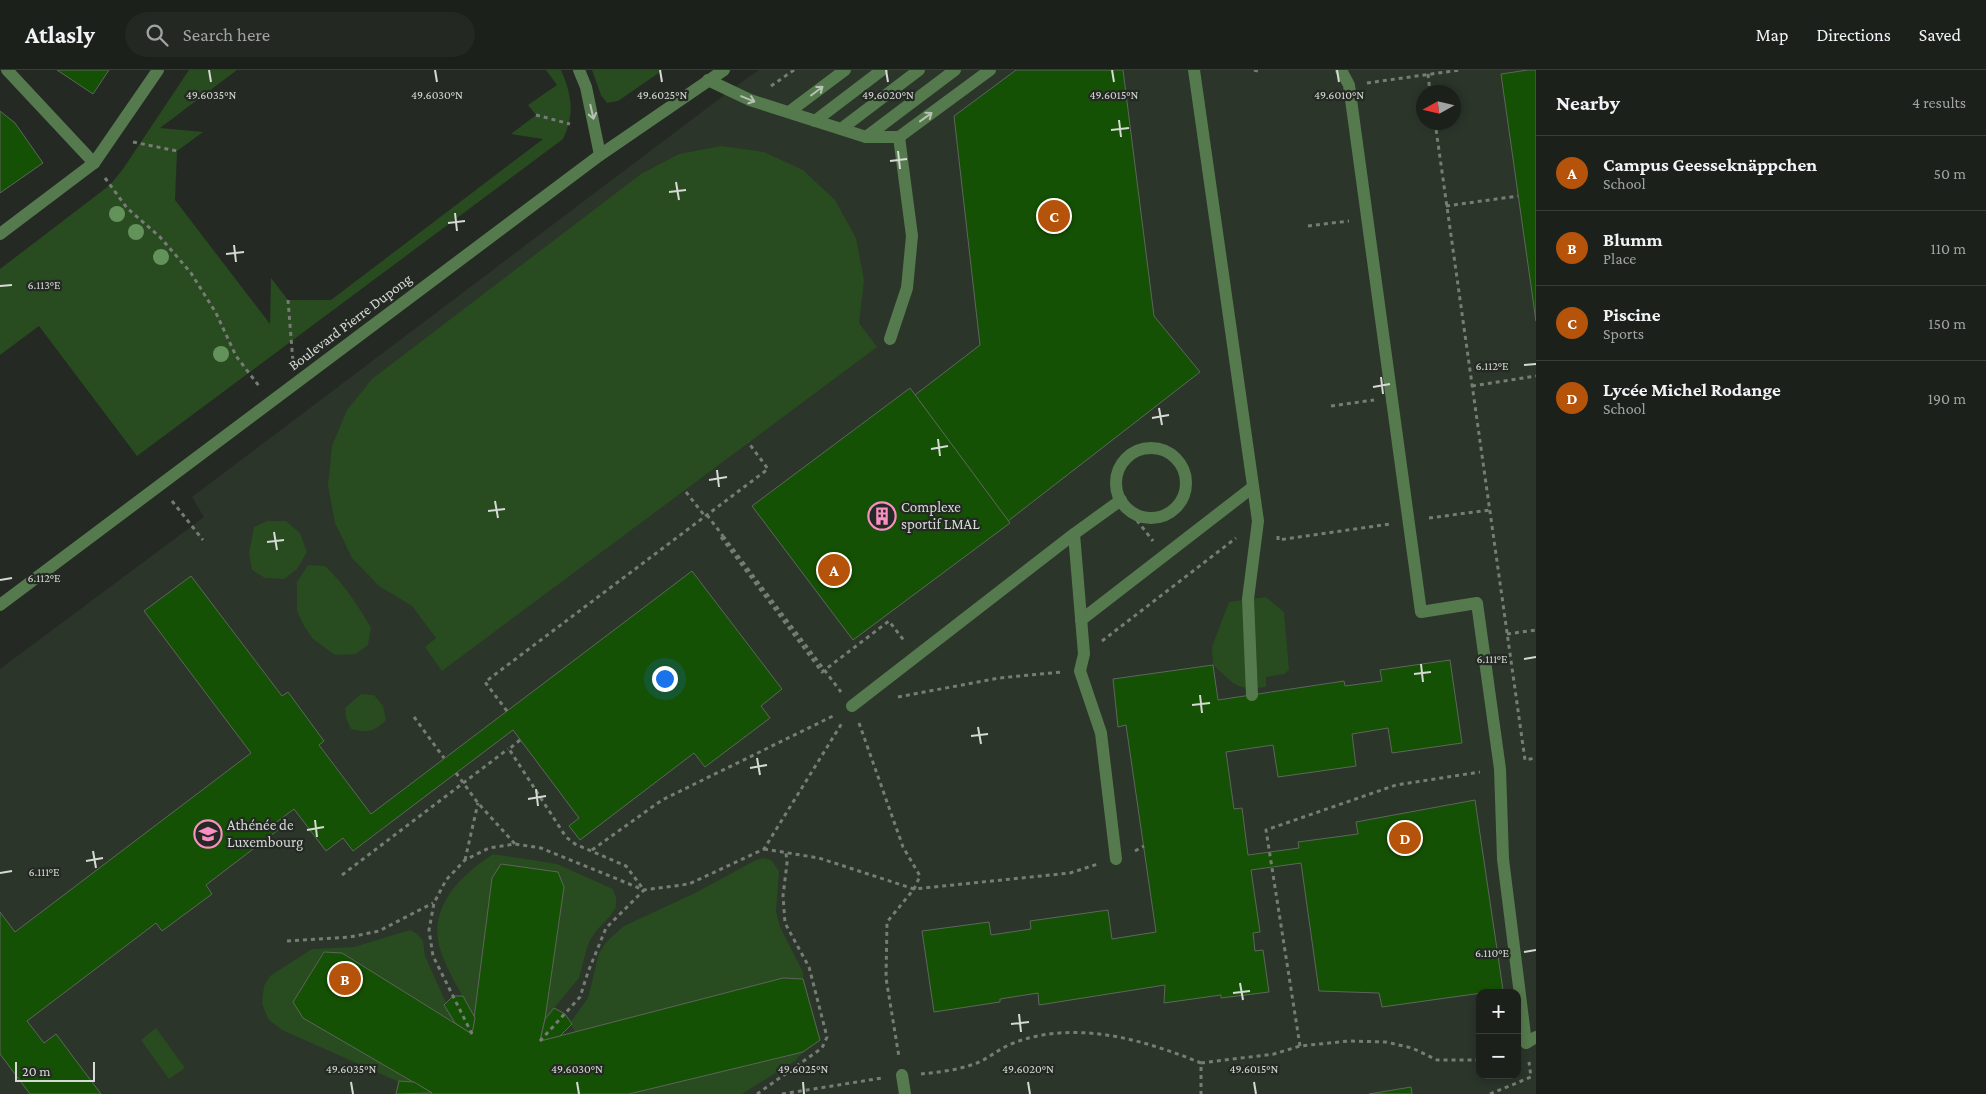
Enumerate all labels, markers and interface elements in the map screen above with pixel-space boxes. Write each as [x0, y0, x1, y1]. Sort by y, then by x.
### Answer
search box [125, 12, 475, 57]
text: Atlasly [25, 21, 95, 48]
icon: search [143, 21, 171, 49]
text: Search here [183, 24, 270, 45]
text: Map [1756, 25, 1788, 45]
text: Directions [1816, 25, 1891, 45]
text: Saved [1919, 25, 1961, 45]
north arrow [1416, 85, 1461, 130]
one-way arrow [810, 86, 824, 96]
text: 49.6035°N [186, 88, 236, 102]
text: 49.6030°N [411, 88, 463, 102]
text: 49.6025°N [637, 88, 687, 102]
text: 49.6020°N [862, 88, 914, 102]
text: 49.6015°N [1090, 88, 1139, 102]
text: 49.6010°N [1314, 88, 1364, 102]
text: Nearby [1556, 91, 1620, 115]
one-way arrow [740, 94, 755, 104]
text: 4 results [1912, 94, 1966, 111]
one-way arrow [588, 103, 597, 119]
one-way arrow [919, 112, 933, 122]
text: Campus Geesseknäppchen [1603, 154, 1817, 175]
text: A [1567, 165, 1577, 182]
text: 50 m [1934, 165, 1966, 182]
text: School [1603, 175, 1646, 192]
pin: C [1038, 197, 1070, 235]
text: Blumm [1603, 229, 1663, 250]
text: B [1567, 240, 1577, 257]
text: 110 m [1930, 240, 1966, 257]
text: Place [1603, 250, 1636, 267]
street label: Boulevard Pierre Dupong [285, 270, 415, 374]
text: 6.113°E [27, 278, 61, 292]
text: Piscine [1603, 304, 1661, 325]
text: C [1567, 315, 1577, 332]
text: 150 m [1928, 315, 1966, 332]
text: Sports [1603, 325, 1644, 342]
text: 6.112°E [1476, 359, 1509, 373]
text: Lycée Michel Rodange [1603, 379, 1781, 400]
text: D [1566, 390, 1578, 407]
text: 190 m [1928, 390, 1966, 407]
text: School [1603, 400, 1646, 417]
place label: Complexe sportif LMAL [901, 499, 980, 533]
building icon: Complexe sportif LMAL [867, 501, 897, 531]
pin: A [818, 551, 850, 589]
text: 6.112°E [28, 571, 61, 585]
text: 6.111°E [1476, 652, 1508, 666]
your location [652, 666, 678, 692]
place label: Athénée de Luxembourg [227, 817, 303, 851]
school or university icon: Athénée de Luxembourg [193, 819, 223, 849]
pin: D [1389, 819, 1421, 857]
text: 6.111°E [28, 865, 60, 879]
text: 6.110°E [1475, 946, 1510, 960]
pin: B [329, 960, 361, 998]
map controls [1476, 989, 1521, 1079]
button: + [1476, 989, 1521, 1034]
button: − [1476, 1034, 1521, 1079]
scale bar [15, 1059, 95, 1082]
text: 49.6035°N [326, 1062, 376, 1076]
text: 49.6030°N [551, 1062, 603, 1076]
text: 49.6025°N [778, 1062, 828, 1076]
text: 49.6020°N [1002, 1062, 1054, 1076]
text: 49.6015°N [1230, 1062, 1279, 1076]
text: 20 m [22, 1063, 50, 1079]

